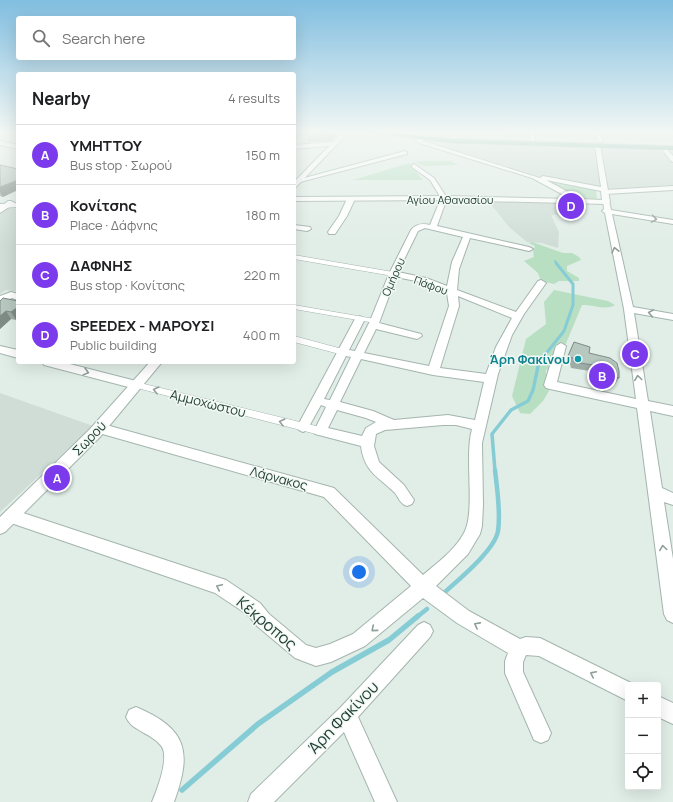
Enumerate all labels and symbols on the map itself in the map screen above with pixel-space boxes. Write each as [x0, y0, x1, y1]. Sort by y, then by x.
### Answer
pin: D [558, 191, 584, 221]
street label: Αγίου Αθανασίου [407, 192, 493, 207]
one-way arrow [650, 214, 657, 222]
one-way arrow [612, 247, 620, 253]
street label: Ομήρου [378, 255, 408, 299]
street label: Πάφου [412, 272, 450, 298]
one-way arrow [648, 309, 654, 318]
pin: C [622, 339, 648, 369]
place label: Άρη Φακίνου [490, 350, 570, 368]
marker: Άρη Φακίνου [573, 354, 583, 364]
pin: B [589, 361, 615, 391]
one-way arrow [82, 367, 89, 376]
one-way arrow [634, 375, 643, 381]
street label: Αμμοχώστου [168, 385, 248, 421]
one-way arrow [153, 386, 160, 395]
street label: Σωρού [68, 417, 110, 459]
one-way arrow [279, 418, 286, 426]
street label: Λάρνακος [248, 462, 310, 494]
pin: A [44, 463, 70, 493]
one-way arrow [659, 545, 668, 551]
your location [349, 562, 369, 582]
one-way arrow [216, 584, 224, 592]
street label: Κέκροπος [232, 591, 302, 655]
one-way arrow [474, 622, 481, 630]
one-way arrow [371, 624, 378, 631]
one-way arrow [590, 671, 597, 679]
street label: Άρη Φακίνου [303, 676, 383, 758]

